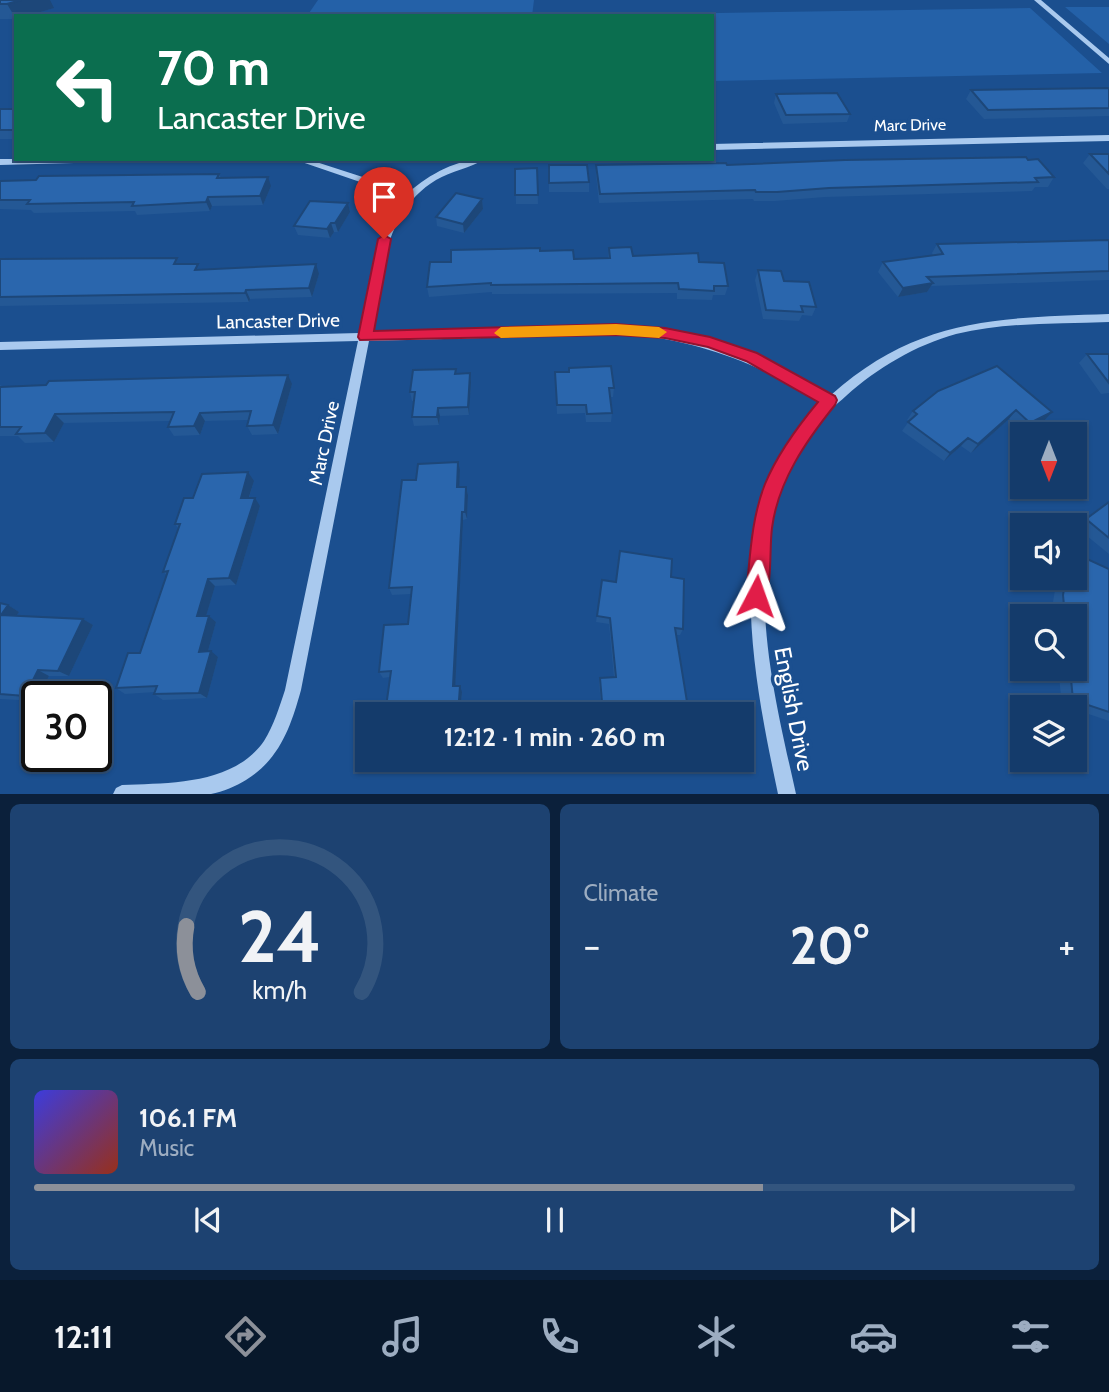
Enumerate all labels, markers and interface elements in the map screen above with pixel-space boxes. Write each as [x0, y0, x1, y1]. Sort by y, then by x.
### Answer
text: 70 m [157, 38, 270, 97]
icon: left [42, 42, 133, 133]
text: Lancaster Drive [157, 98, 366, 137]
street label: Marc Drive [874, 115, 946, 135]
pin [354, 167, 414, 239]
icon: arrive [365, 178, 403, 216]
street label: Lancaster Drive [216, 308, 340, 334]
street label: Marc Drive [304, 398, 344, 487]
north arrow [1010, 422, 1087, 499]
map controls [1010, 422, 1087, 772]
button: sound [1010, 513, 1087, 590]
position arrow [719, 559, 793, 633]
button: search [1010, 604, 1087, 681]
street label: English Drive [768, 645, 820, 774]
speed limit sign: 30 [21, 681, 112, 772]
button: layers [1010, 695, 1087, 772]
text: 12:12 · 1 min · 260 m [444, 721, 665, 753]
text: Climate [584, 879, 658, 907]
text: 24 [238, 893, 322, 981]
text: 20° [790, 914, 869, 977]
text: − [584, 922, 600, 969]
text: + [1058, 922, 1075, 969]
text: km/h [252, 975, 307, 1005]
text: 106.1 FM [139, 1102, 237, 1134]
text: Music [139, 1134, 194, 1162]
icon: previous [189, 1201, 227, 1239]
icon: pause [536, 1201, 574, 1239]
icon: next [883, 1201, 921, 1239]
icon: directions [221, 1312, 270, 1361]
icon: music [378, 1312, 427, 1361]
icon: phone [535, 1312, 584, 1361]
icon: climate [692, 1312, 741, 1361]
icon: car [849, 1312, 898, 1361]
icon: filters [1006, 1312, 1055, 1361]
text: 12:11 [54, 1317, 113, 1356]

